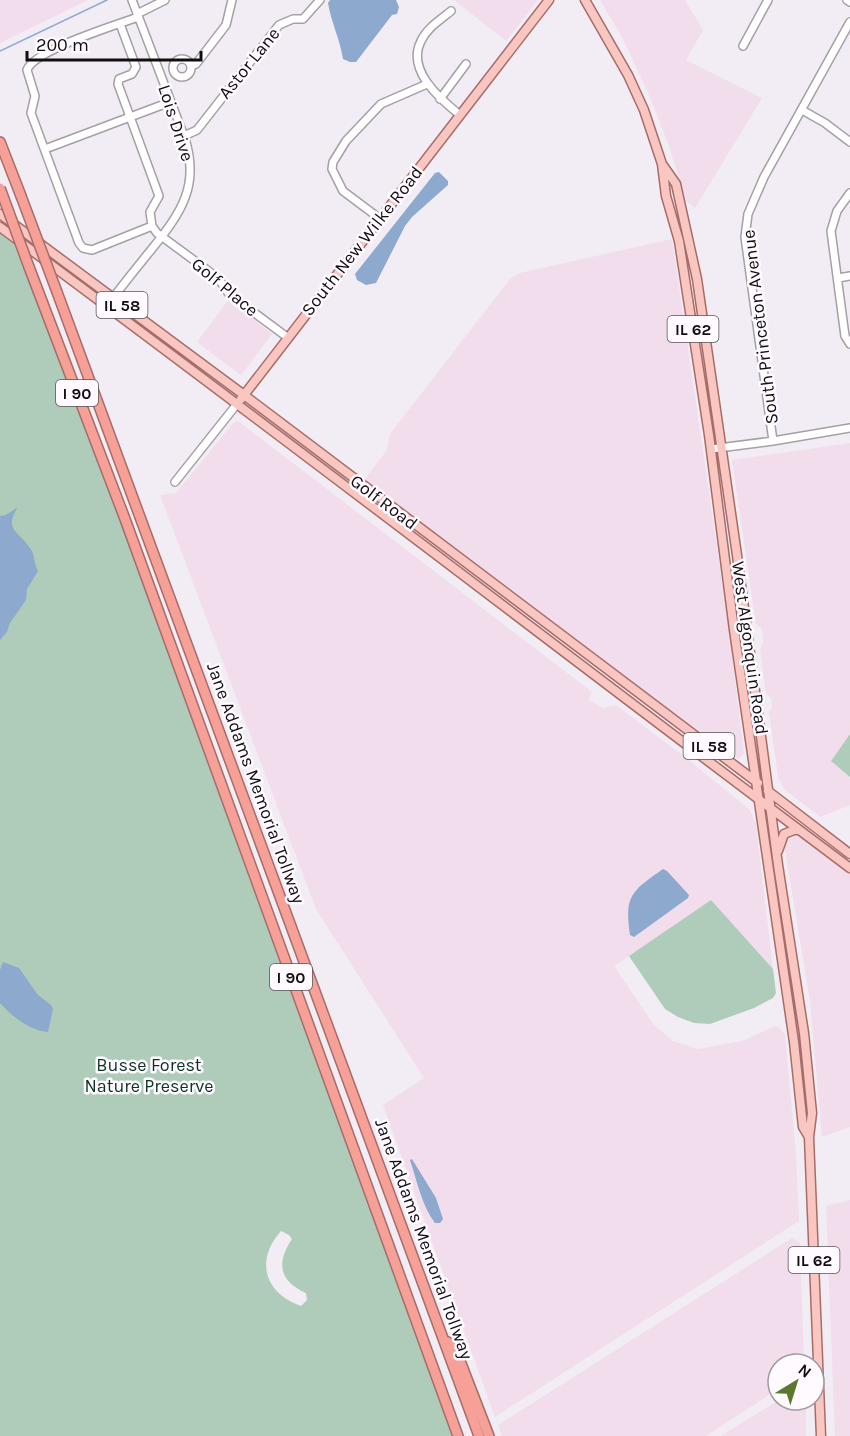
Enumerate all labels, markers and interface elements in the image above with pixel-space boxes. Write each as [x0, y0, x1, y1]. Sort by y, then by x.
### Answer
street label: Astor Lane [214, 23, 284, 103]
scale bar [27, 24, 201, 62]
text: 200 m [36, 34, 89, 56]
street label: Lois Drive [153, 82, 199, 164]
street label: South New Wilke Road [297, 162, 427, 320]
street label: South Princeton Avenue [737, 229, 783, 425]
street label: Golf Place [187, 253, 263, 321]
road number: IL 58 [96, 292, 148, 318]
road number: IL 62 [668, 316, 718, 342]
road number: I 90 [56, 380, 98, 406]
street label: Golf Road [346, 470, 422, 534]
street label: West Algonquin Road [727, 560, 773, 736]
street label: Jane Addams Memorial Tollway [202, 660, 310, 907]
road number: IL 58 [684, 733, 734, 759]
road number: I 90 [270, 964, 312, 990]
park label: Busse Forest Nature Preserve [84, 1054, 214, 1097]
street label: Jane Addams Memorial Tollway [370, 1116, 478, 1363]
road number: IL 62 [788, 1247, 840, 1273]
north arrow [766, 1352, 826, 1412]
text: N [795, 1360, 815, 1382]

